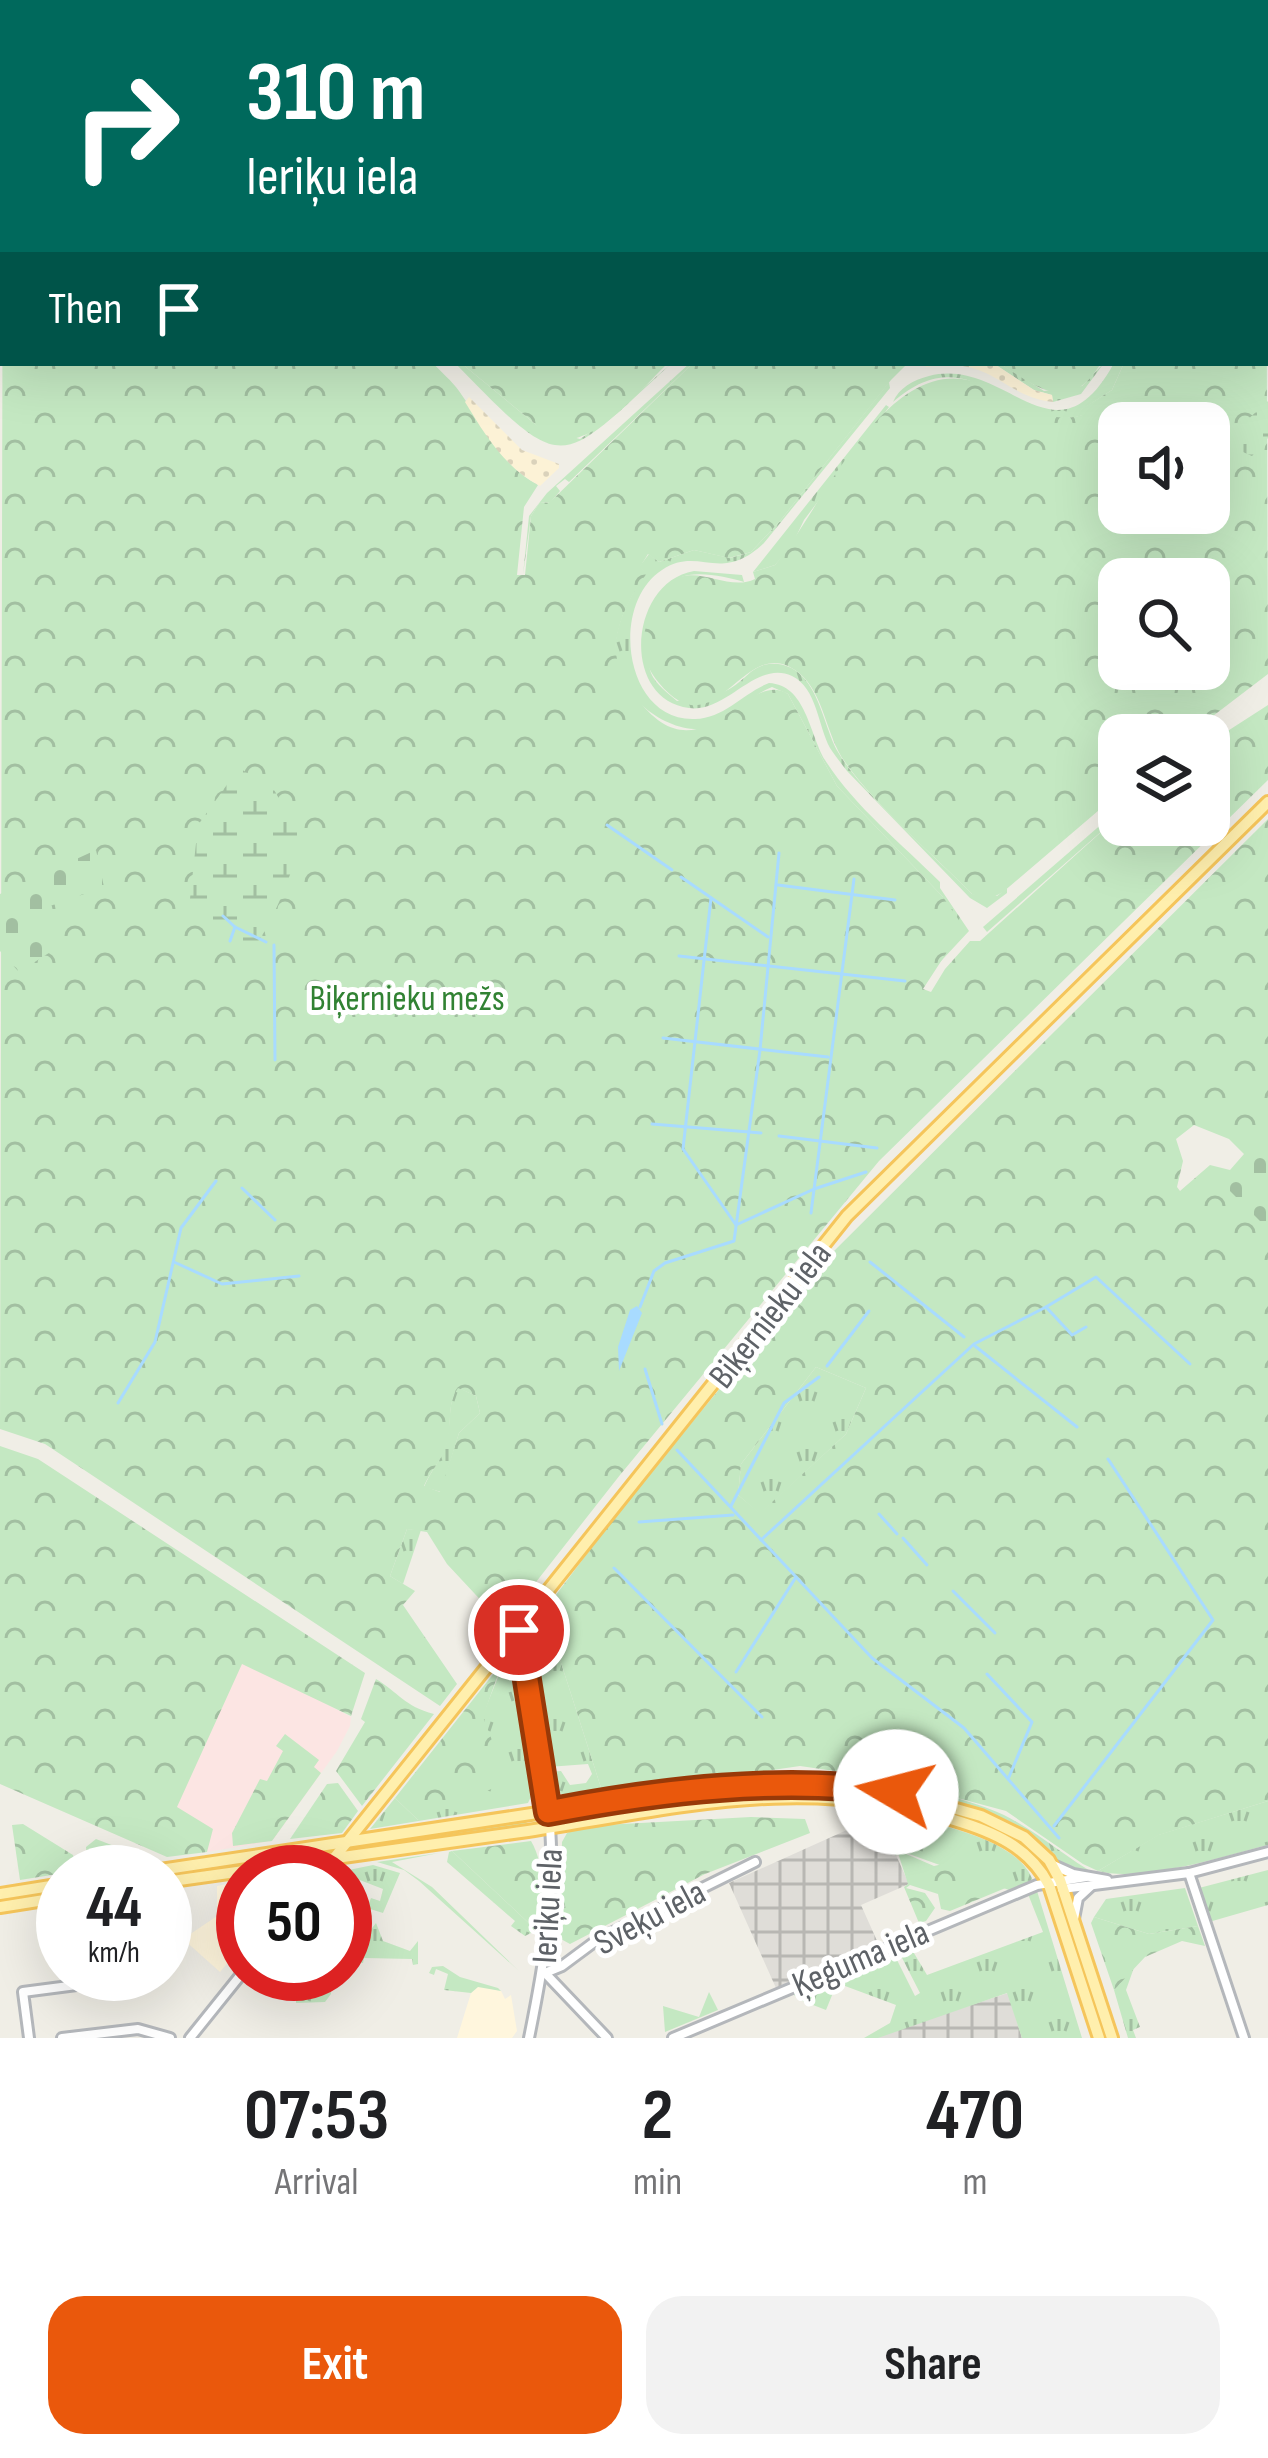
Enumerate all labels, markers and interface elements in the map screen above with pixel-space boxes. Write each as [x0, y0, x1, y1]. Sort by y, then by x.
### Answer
text: 310 m [246, 43, 425, 144]
icon: right [48, 48, 204, 204]
text: Ieriķu iela [246, 145, 419, 210]
icon: arrive [146, 276, 212, 342]
text: Then [48, 282, 122, 337]
map controls [1098, 402, 1230, 846]
button: sound [1098, 402, 1230, 534]
button: search [1098, 558, 1230, 690]
button: layers [1098, 714, 1230, 846]
park label: Biķernieku mežs [309, 978, 505, 1021]
street label: Biķernieku iela [701, 1234, 841, 1397]
pin [468, 1579, 570, 1681]
icon: arrive [486, 1597, 552, 1663]
position arrow [833, 1729, 959, 1855]
speed limit sign: 50 [216, 1845, 372, 2001]
street label: Ieriķu iela [524, 1848, 573, 1965]
street label: Sveķu iela [587, 1871, 713, 1965]
text: 44 [86, 1872, 142, 1944]
street label: Ķeguma iela [786, 1911, 936, 2007]
text: km/h [88, 1935, 140, 1971]
text: 07:53 [244, 2073, 389, 2160]
text: 2 [642, 2073, 673, 2160]
text: 470 [926, 2073, 1024, 2160]
text: Arrival [275, 2159, 358, 2206]
text: min [633, 2159, 682, 2206]
text: m [963, 2159, 988, 2206]
button: Exit [48, 2296, 622, 2434]
button: Share [646, 2296, 1220, 2434]

